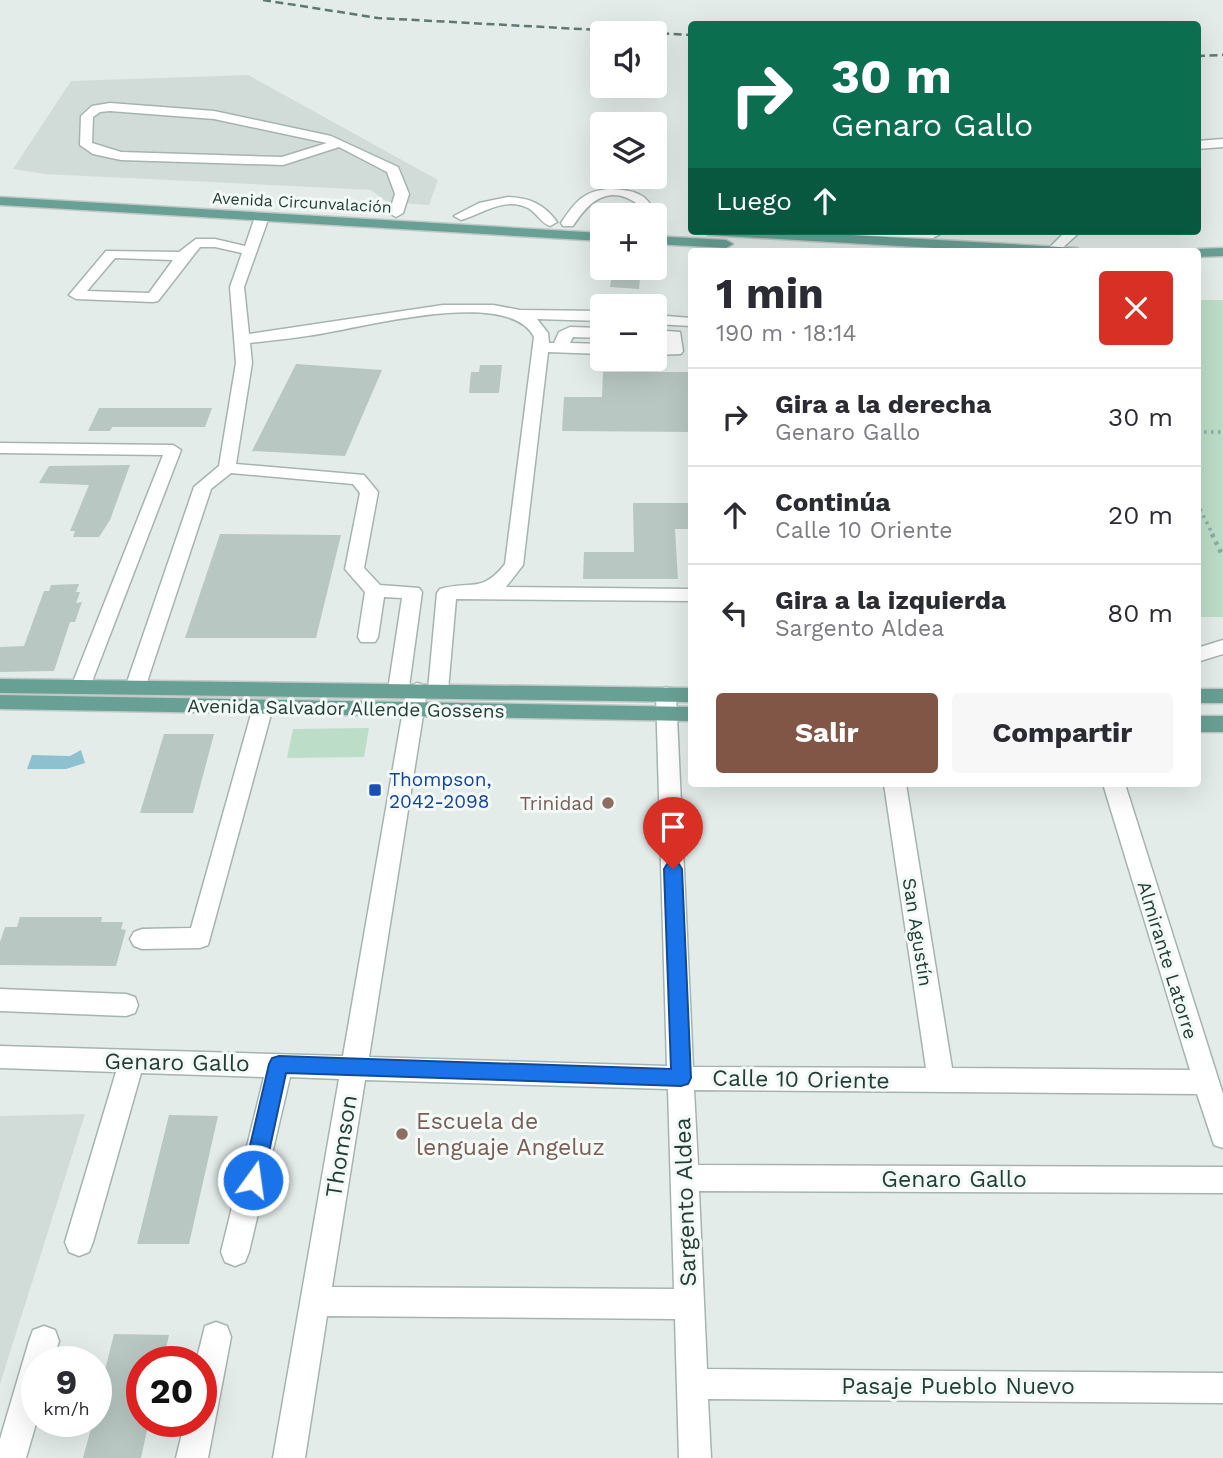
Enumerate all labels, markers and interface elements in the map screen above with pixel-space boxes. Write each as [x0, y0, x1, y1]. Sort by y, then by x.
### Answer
map controls [590, 21, 667, 371]
button: sound [590, 21, 667, 98]
text: 30 m [831, 47, 952, 105]
icon: right [716, 49, 807, 140]
text: Genaro Gallo [831, 106, 1033, 144]
button: layers [590, 112, 667, 189]
icon: ahead [806, 182, 844, 220]
text: Luego [716, 186, 792, 216]
street label: Avenida Circunvalación [212, 188, 392, 217]
button: + [590, 203, 667, 280]
text: 1 min [716, 269, 824, 318]
button: close [1099, 271, 1173, 345]
button: − [590, 294, 667, 371]
text: 190 m · 18:14 [716, 320, 857, 347]
text: Gira a la derecha [775, 389, 991, 419]
icon: right [716, 398, 754, 436]
text: 30 m [1108, 402, 1173, 432]
text: Genaro Gallo [775, 419, 920, 446]
text: Continúa [775, 487, 891, 517]
icon: ahead [716, 496, 754, 534]
text: 20 m [1108, 500, 1173, 530]
text: Calle 10 Oriente [775, 517, 953, 544]
text: Gira a la izquierda [775, 585, 1006, 615]
icon: left [716, 594, 754, 632]
text: 80 m [1107, 598, 1173, 628]
text: Sargento Aldea [775, 615, 944, 642]
button: Salir [716, 693, 938, 773]
button: Compartir [952, 693, 1173, 773]
street label: Avenida Salvador Allende Gossens [187, 694, 505, 723]
place label: Thompson, 2042-2098 [389, 768, 492, 813]
marker: Thompson, 2042-2098 [367, 782, 383, 798]
place label: Trinidad [520, 792, 594, 815]
marker: Trinidad [600, 795, 616, 811]
pin [643, 797, 703, 869]
icon: arrive [654, 808, 692, 846]
street label: San Agustín [898, 876, 937, 988]
street label: Almirante Latorre [1133, 878, 1203, 1042]
street label: Genaro Gallo [104, 1048, 250, 1077]
street label: Calle 10 Oriente [712, 1064, 890, 1095]
street label: Thomson [320, 1093, 363, 1199]
place label: Escuela de lenguaje Angeluz [416, 1108, 605, 1161]
street label: Sargento Aldea [669, 1117, 702, 1287]
marker: Escuela de lenguaje Angeluz [394, 1126, 410, 1142]
position arrow [216, 1143, 290, 1217]
street label: Genaro Gallo [881, 1166, 1027, 1193]
speed limit sign: 20 [126, 1346, 217, 1437]
text: 9 [56, 1361, 77, 1403]
street label: Pasaje Pueblo Nuevo [841, 1373, 1075, 1400]
text: km/h [43, 1398, 90, 1419]

